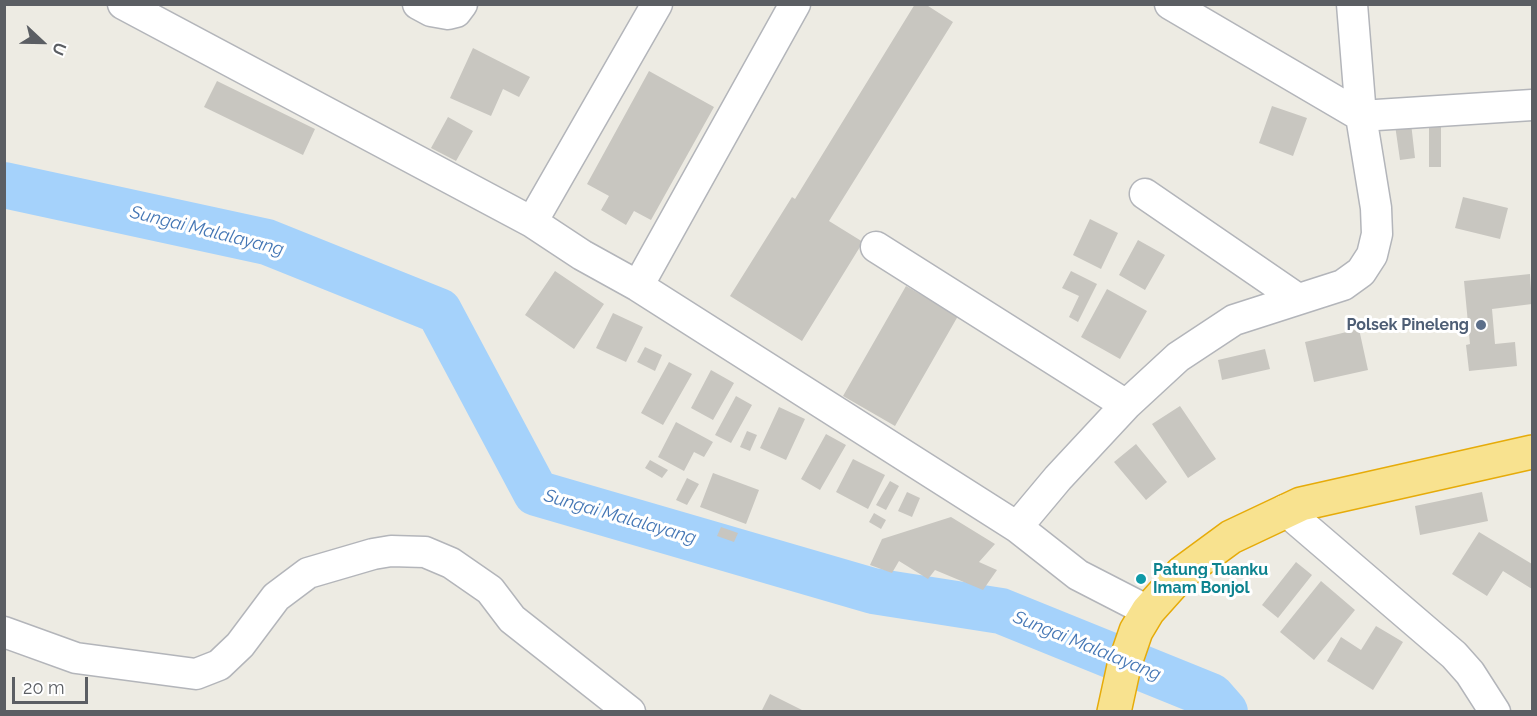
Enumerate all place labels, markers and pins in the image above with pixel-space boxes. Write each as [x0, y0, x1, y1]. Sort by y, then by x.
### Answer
place label: Polsek Pineleng [1346, 315, 1469, 335]
marker: Polsek Pineleng [1474, 318, 1488, 332]
place label: Patung Tuanku Imam Bonjol [1153, 560, 1268, 598]
marker: Patung Tuanku Imam Bonjol [1134, 572, 1148, 586]

